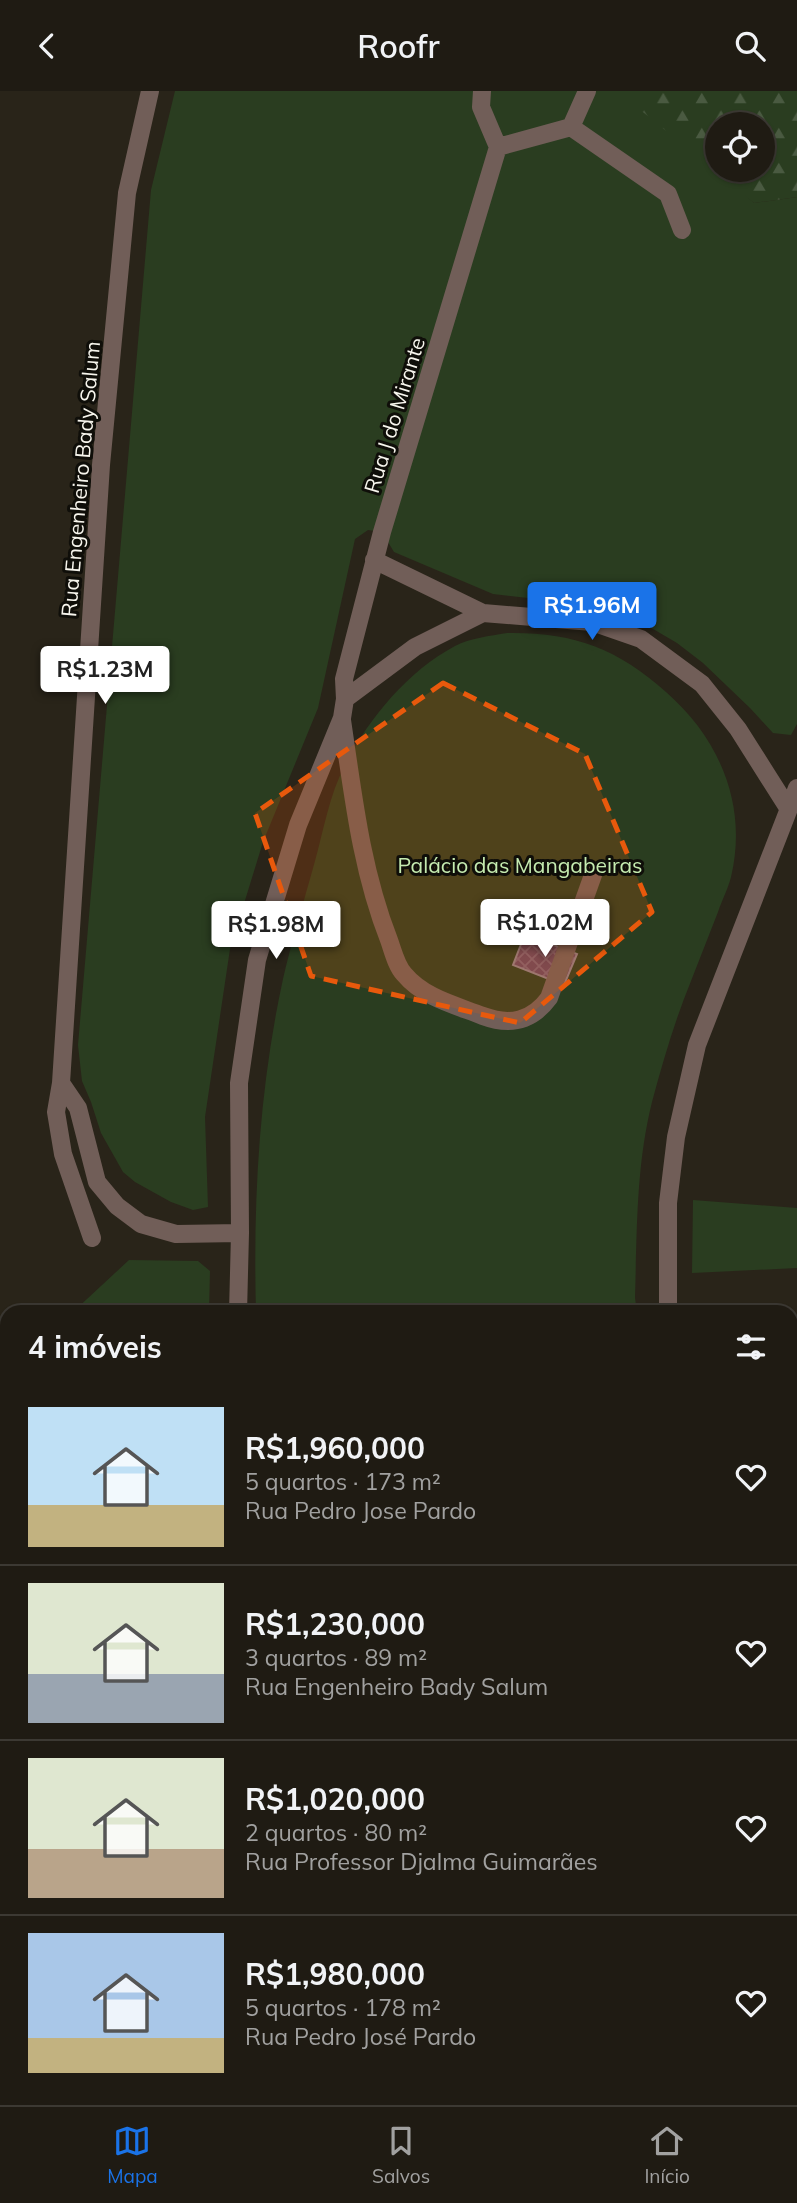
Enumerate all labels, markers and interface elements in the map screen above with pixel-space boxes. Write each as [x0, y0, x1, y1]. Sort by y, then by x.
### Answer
text: Roofr [357, 26, 440, 66]
icon: back [28, 27, 66, 65]
icon: search [731, 27, 769, 65]
map controls [705, 112, 775, 182]
button: locate [705, 112, 775, 182]
street label: Rua J do Mirante [358, 334, 430, 496]
street label: Rua Engenheiro Bady Salum [55, 340, 105, 618]
pin: R$1.96M [527, 582, 657, 642]
text: R$1.96M [543, 590, 641, 619]
pin: R$1.23M [40, 647, 170, 706]
text: R$1.23M [56, 654, 154, 683]
park label: Palácio das Mangabeiras [397, 852, 643, 878]
pin: R$1.02M [480, 899, 610, 959]
pin: R$1.98M [211, 901, 341, 961]
text: R$1.02M [496, 907, 594, 936]
text: R$1.98M [227, 909, 325, 938]
text: 4 imóveis [28, 1328, 162, 1366]
icon: filters [732, 1328, 770, 1366]
text: R$1,960,000 [245, 1429, 425, 1467]
icon: home [84, 1435, 168, 1519]
icon: heart [732, 1458, 770, 1496]
text: 5 quartos · 173 m² [245, 1467, 441, 1496]
text: Rua Pedro Jose Pardo [245, 1496, 476, 1525]
text: R$1,230,000 [245, 1605, 425, 1643]
icon: home [84, 1611, 168, 1695]
icon: heart [732, 1634, 770, 1672]
text: 3 quartos · 89 m² [245, 1643, 427, 1672]
text: Rua Engenheiro Bady Salum [245, 1672, 548, 1701]
text: R$1,020,000 [245, 1780, 425, 1818]
icon: home [84, 1786, 168, 1870]
icon: heart [732, 1809, 770, 1847]
text: 2 quartos · 80 m² [245, 1818, 427, 1847]
text: Rua Professor Djalma Guimarães [245, 1847, 598, 1876]
text: R$1,980,000 [245, 1955, 425, 1993]
icon: home [84, 1961, 168, 2045]
icon: heart [732, 1984, 770, 2022]
text: 5 quartos · 178 m² [245, 1993, 441, 2022]
text: Rua Pedro José Pardo [245, 2022, 476, 2051]
tab: Mapa [107, 2122, 158, 2188]
tab: Salvos [372, 2122, 430, 2188]
tab: Início [644, 2122, 690, 2188]

